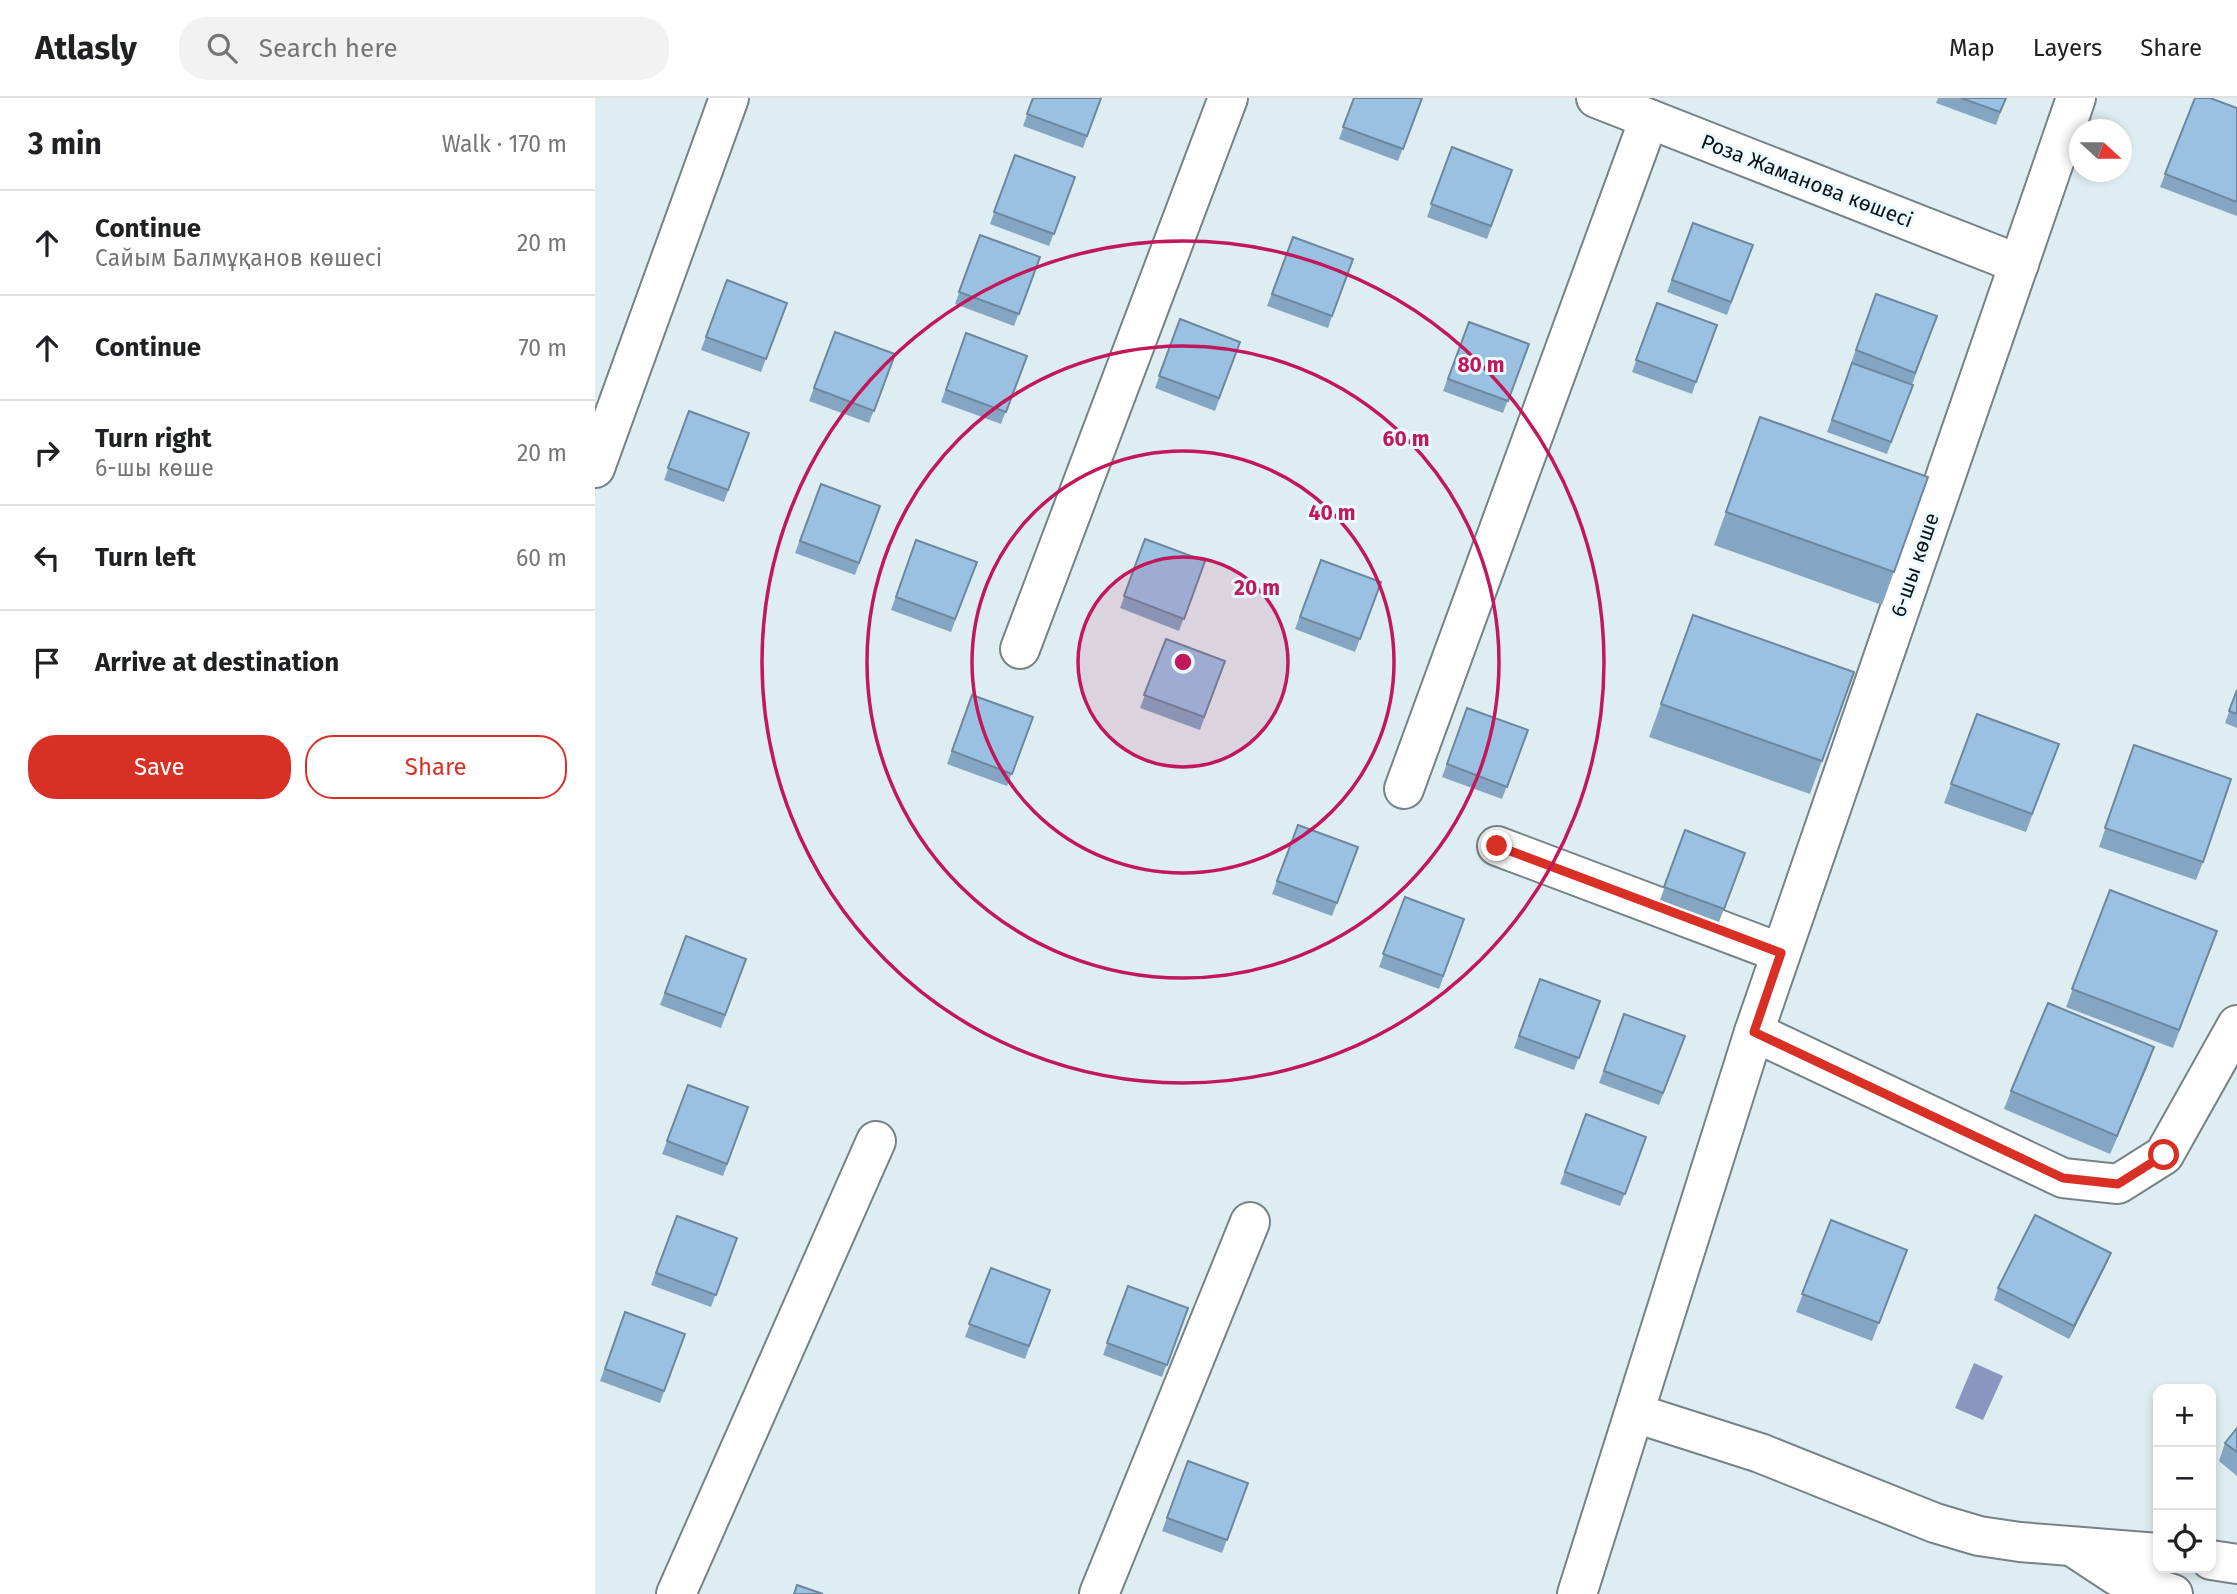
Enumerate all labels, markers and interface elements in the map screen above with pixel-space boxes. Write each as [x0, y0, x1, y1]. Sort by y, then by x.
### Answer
search box [179, 17, 669, 80]
text: Atlasly [35, 28, 137, 68]
icon: search [203, 29, 241, 67]
text: Search here [259, 33, 398, 64]
text: Map [1949, 34, 1995, 62]
text: Layers [2033, 34, 2102, 62]
text: Share [2140, 34, 2202, 62]
north arrow [2069, 119, 2132, 182]
text: 3 min [28, 126, 102, 162]
street label: Роза Жаманова көшесі [1697, 129, 1917, 233]
text: Walk · 170 m [442, 130, 567, 158]
text: Continue [95, 213, 201, 244]
icon: ahead [28, 224, 66, 262]
text: 20 m [517, 229, 567, 257]
text: Сайым Балмұқанов көшесі [95, 244, 382, 272]
icon: ahead [28, 329, 66, 367]
text: Continue [95, 332, 201, 363]
text: 70 m [518, 334, 567, 362]
text: 80 m [1457, 352, 1505, 378]
text: Turn right [95, 423, 212, 454]
text: 60 m [1383, 426, 1429, 452]
icon: right [28, 434, 66, 472]
text: 20 m [517, 439, 567, 467]
text: 6-шы көше [95, 454, 214, 482]
text: 40 m [1309, 500, 1355, 526]
street label: 6-шы көше [1885, 509, 1945, 621]
icon: left [28, 539, 66, 577]
text: Turn left [95, 542, 196, 573]
text: 60 m [516, 544, 567, 572]
text: 20 m [1234, 575, 1280, 601]
icon: arrive [28, 644, 66, 682]
text: Arrive at destination [95, 647, 339, 678]
centre of rings [1171, 650, 1195, 674]
button: Save [28, 735, 291, 799]
button: Share [305, 735, 567, 799]
route end [1481, 830, 1512, 861]
route start [2148, 1139, 2179, 1170]
map controls [2153, 1384, 2216, 1573]
button: + [2153, 1384, 2216, 1447]
button: − [2153, 1447, 2216, 1510]
button: locate [2153, 1510, 2216, 1573]

